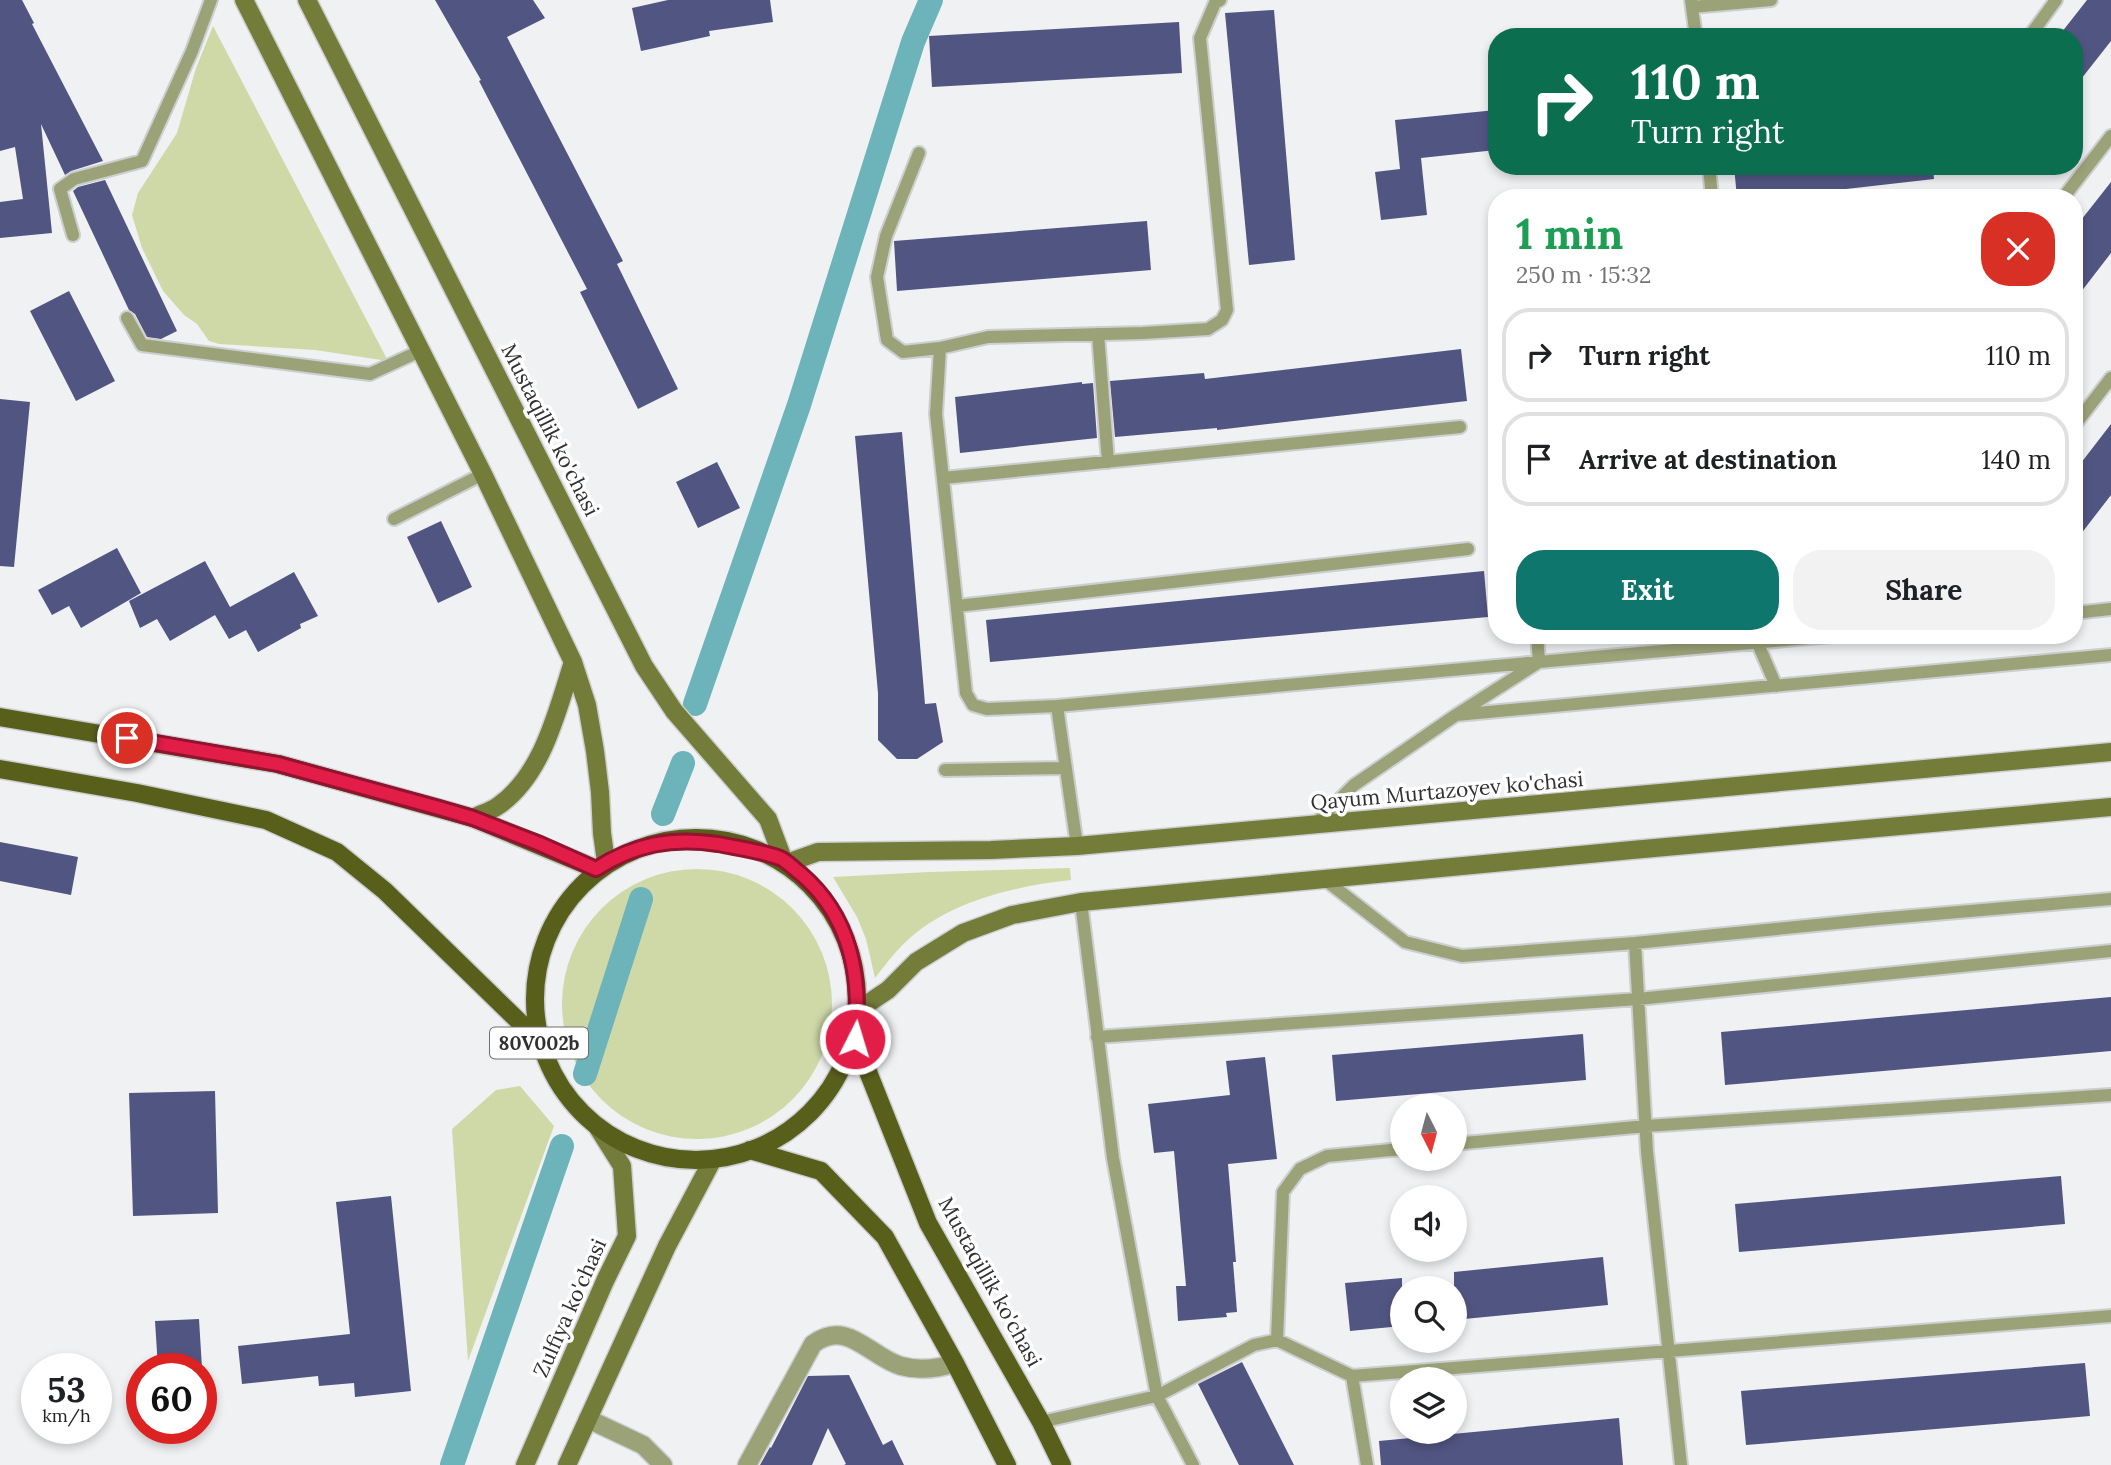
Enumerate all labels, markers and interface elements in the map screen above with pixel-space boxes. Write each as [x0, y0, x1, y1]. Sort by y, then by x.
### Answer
text: 110 m [1631, 50, 1760, 112]
icon: right [1516, 56, 1607, 147]
text: Turn right [1631, 111, 1784, 152]
text: 1 min [1516, 207, 1623, 261]
button: close [1981, 212, 2055, 286]
text: 250 m · 15:32 [1516, 260, 1651, 289]
icon: right [1520, 336, 1558, 374]
street label: Mustaqillik ko'chasi [495, 339, 606, 521]
text: Turn right [1579, 339, 1710, 372]
text: 110 m [1986, 339, 2051, 372]
icon: arrive [1520, 440, 1558, 478]
text: Arrive at destination [1579, 443, 1837, 476]
text: 140 m [1981, 443, 2051, 476]
button: Exit [1516, 550, 1779, 630]
button: Share [1793, 550, 2055, 630]
pin [97, 708, 157, 768]
icon: arrive [108, 719, 146, 757]
street label: Qayum Murtazoyev ko'chasi [1309, 765, 1585, 816]
position arrow [818, 1002, 892, 1076]
road number: 80V002b [490, 1028, 588, 1058]
north arrow [1390, 1094, 1466, 1171]
map controls [1390, 1094, 1467, 1444]
button: sound [1390, 1185, 1467, 1262]
street label: Mustaqillik ko'chasi [933, 1192, 1048, 1371]
street label: Zulfiya ko'chasi [527, 1234, 612, 1381]
button: search [1390, 1276, 1467, 1353]
speed limit sign: 60 [126, 1353, 217, 1444]
text: 53 [47, 1367, 86, 1412]
button: layers [1390, 1367, 1467, 1444]
text: km/h [42, 1404, 91, 1427]

